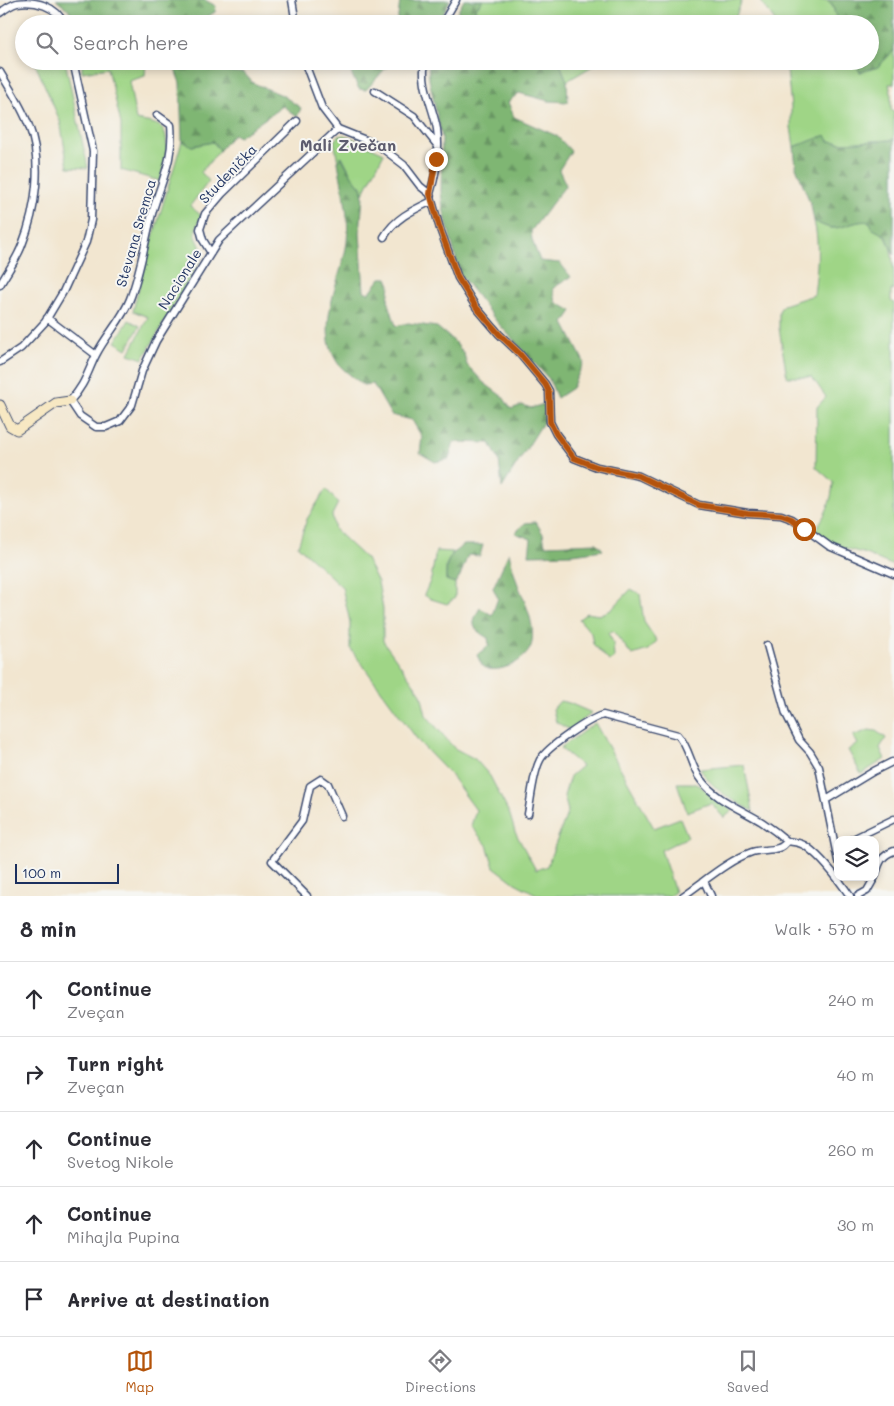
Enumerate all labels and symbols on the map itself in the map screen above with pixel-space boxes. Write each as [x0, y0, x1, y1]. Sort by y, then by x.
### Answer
district label: Mali Zvečan [300, 134, 396, 155]
street label: Studenička [195, 140, 261, 207]
route end [425, 148, 448, 171]
street label: Stevana Sremca [111, 177, 160, 289]
street label: Nacionale [153, 245, 206, 313]
route start [793, 518, 816, 541]
scale bar [15, 861, 119, 884]

